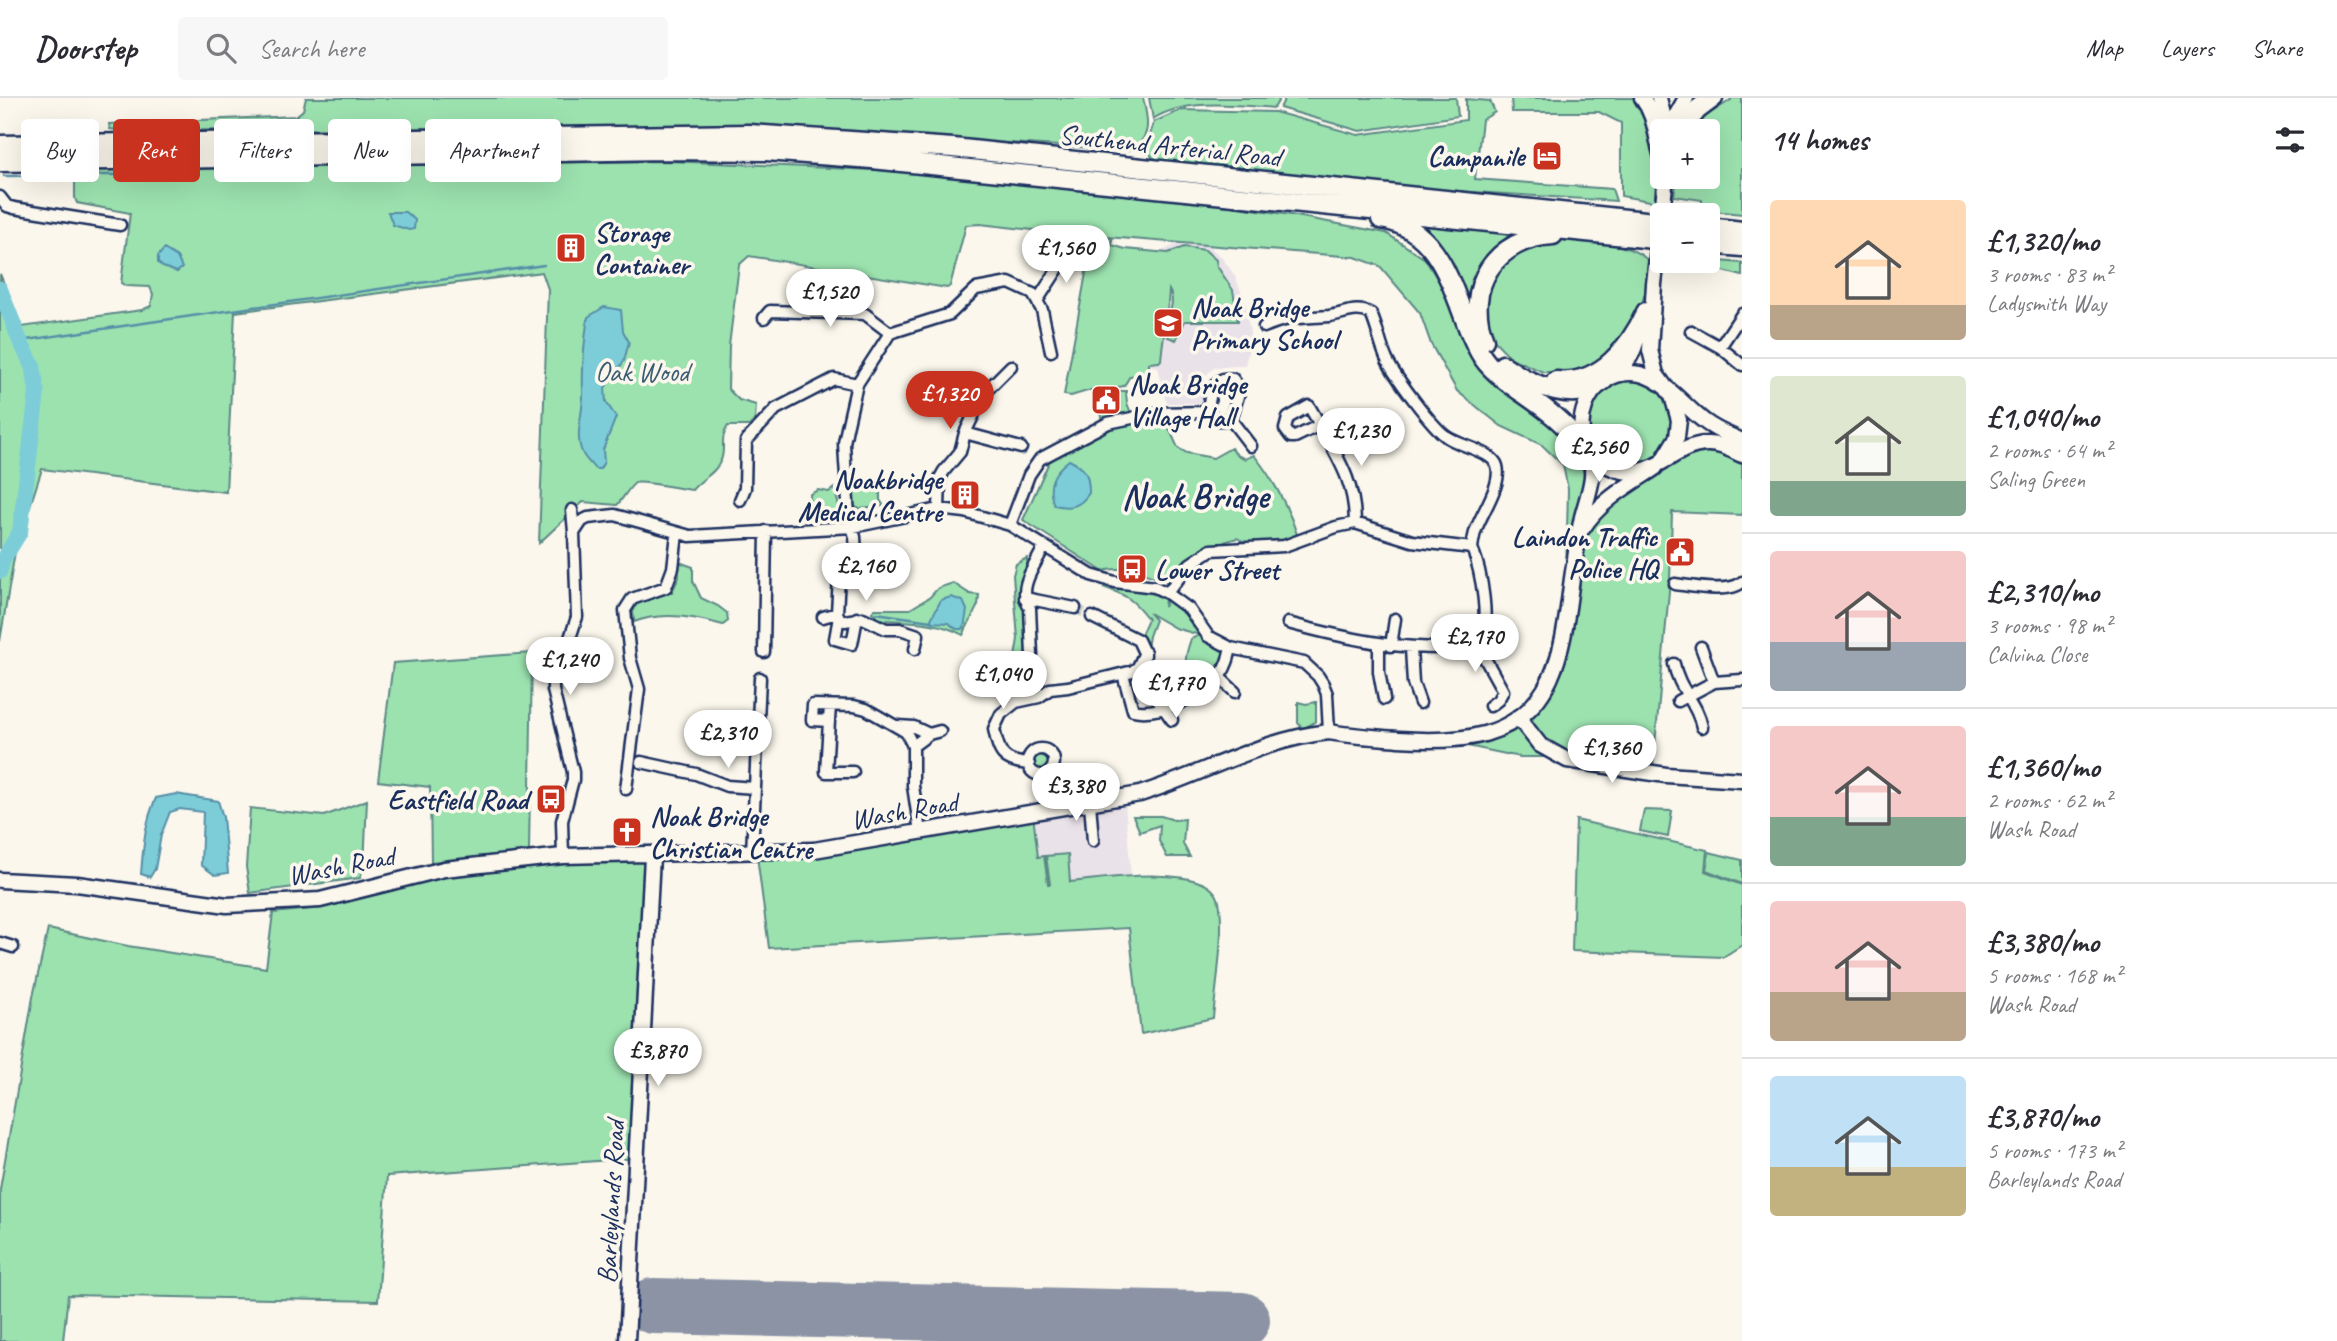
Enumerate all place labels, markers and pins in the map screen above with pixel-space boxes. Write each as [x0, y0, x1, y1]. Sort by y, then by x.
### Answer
place label: Campanile [1427, 139, 1527, 174]
hotel icon: Campanile [1530, 139, 1564, 173]
place label: Storage Container [594, 215, 692, 282]
pin: £1,560 [1009, 226, 1123, 285]
building icon: Storage Container [554, 231, 588, 265]
pin: £1,520 [773, 270, 887, 329]
place label: Noak Bridge Primary School [1191, 290, 1343, 357]
school or university icon: Noak Bridge Primary School [1151, 306, 1185, 340]
place label: Noak Bridge Village Hall [1129, 367, 1249, 434]
pin: £1,320 [893, 372, 1007, 431]
public building icon: Noak Bridge Village Hall [1089, 383, 1123, 417]
pin: £1,230 [1304, 408, 1418, 468]
pin: £2,560 [1542, 424, 1656, 484]
place label: Noakbridge Medical Centre [798, 462, 945, 529]
building icon: Noakbridge Medical Centre [948, 478, 982, 512]
place label: Laindon Traffic Police HQ [1512, 519, 1660, 586]
public building icon: Laindon Traffic Police HQ [1663, 535, 1697, 569]
pin: £2,160 [809, 544, 923, 603]
bus stop icon: Lower Street [1115, 552, 1149, 586]
place label: Lower Street [1155, 552, 1282, 587]
pin: £2,170 [1418, 614, 1532, 674]
pin: £1,240 [513, 638, 627, 697]
pin: £1,040 [946, 652, 1060, 711]
pin: £1,770 [1119, 660, 1233, 720]
pin: £2,310 [671, 710, 785, 770]
pin: £1,360 [1555, 726, 1669, 785]
pin: £3,380 [1019, 764, 1133, 823]
place label: Eastfield Road [387, 782, 533, 817]
bus stop icon: Eastfield Road [534, 782, 568, 816]
place label: Noak Bridge Christian Centre [650, 799, 815, 866]
church icon: Noak Bridge Christian Centre [610, 815, 644, 849]
pin: £3,870 [601, 1028, 715, 1088]

